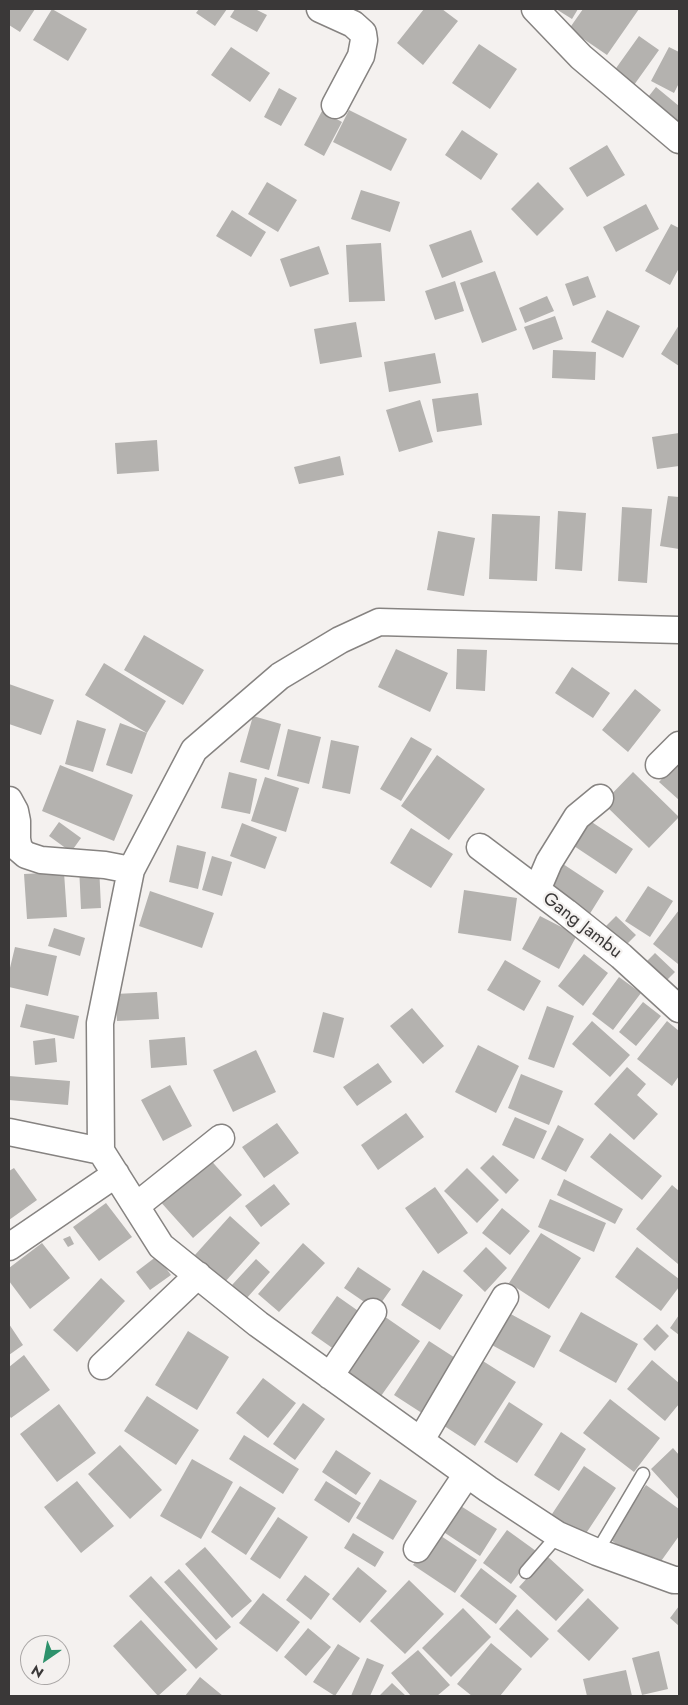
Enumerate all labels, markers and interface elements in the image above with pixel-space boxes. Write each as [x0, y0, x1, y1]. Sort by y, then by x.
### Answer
street label: Gang Jambu [538, 888, 626, 964]
north arrow [20, 1635, 70, 1685]
text: N [27, 1660, 47, 1683]

